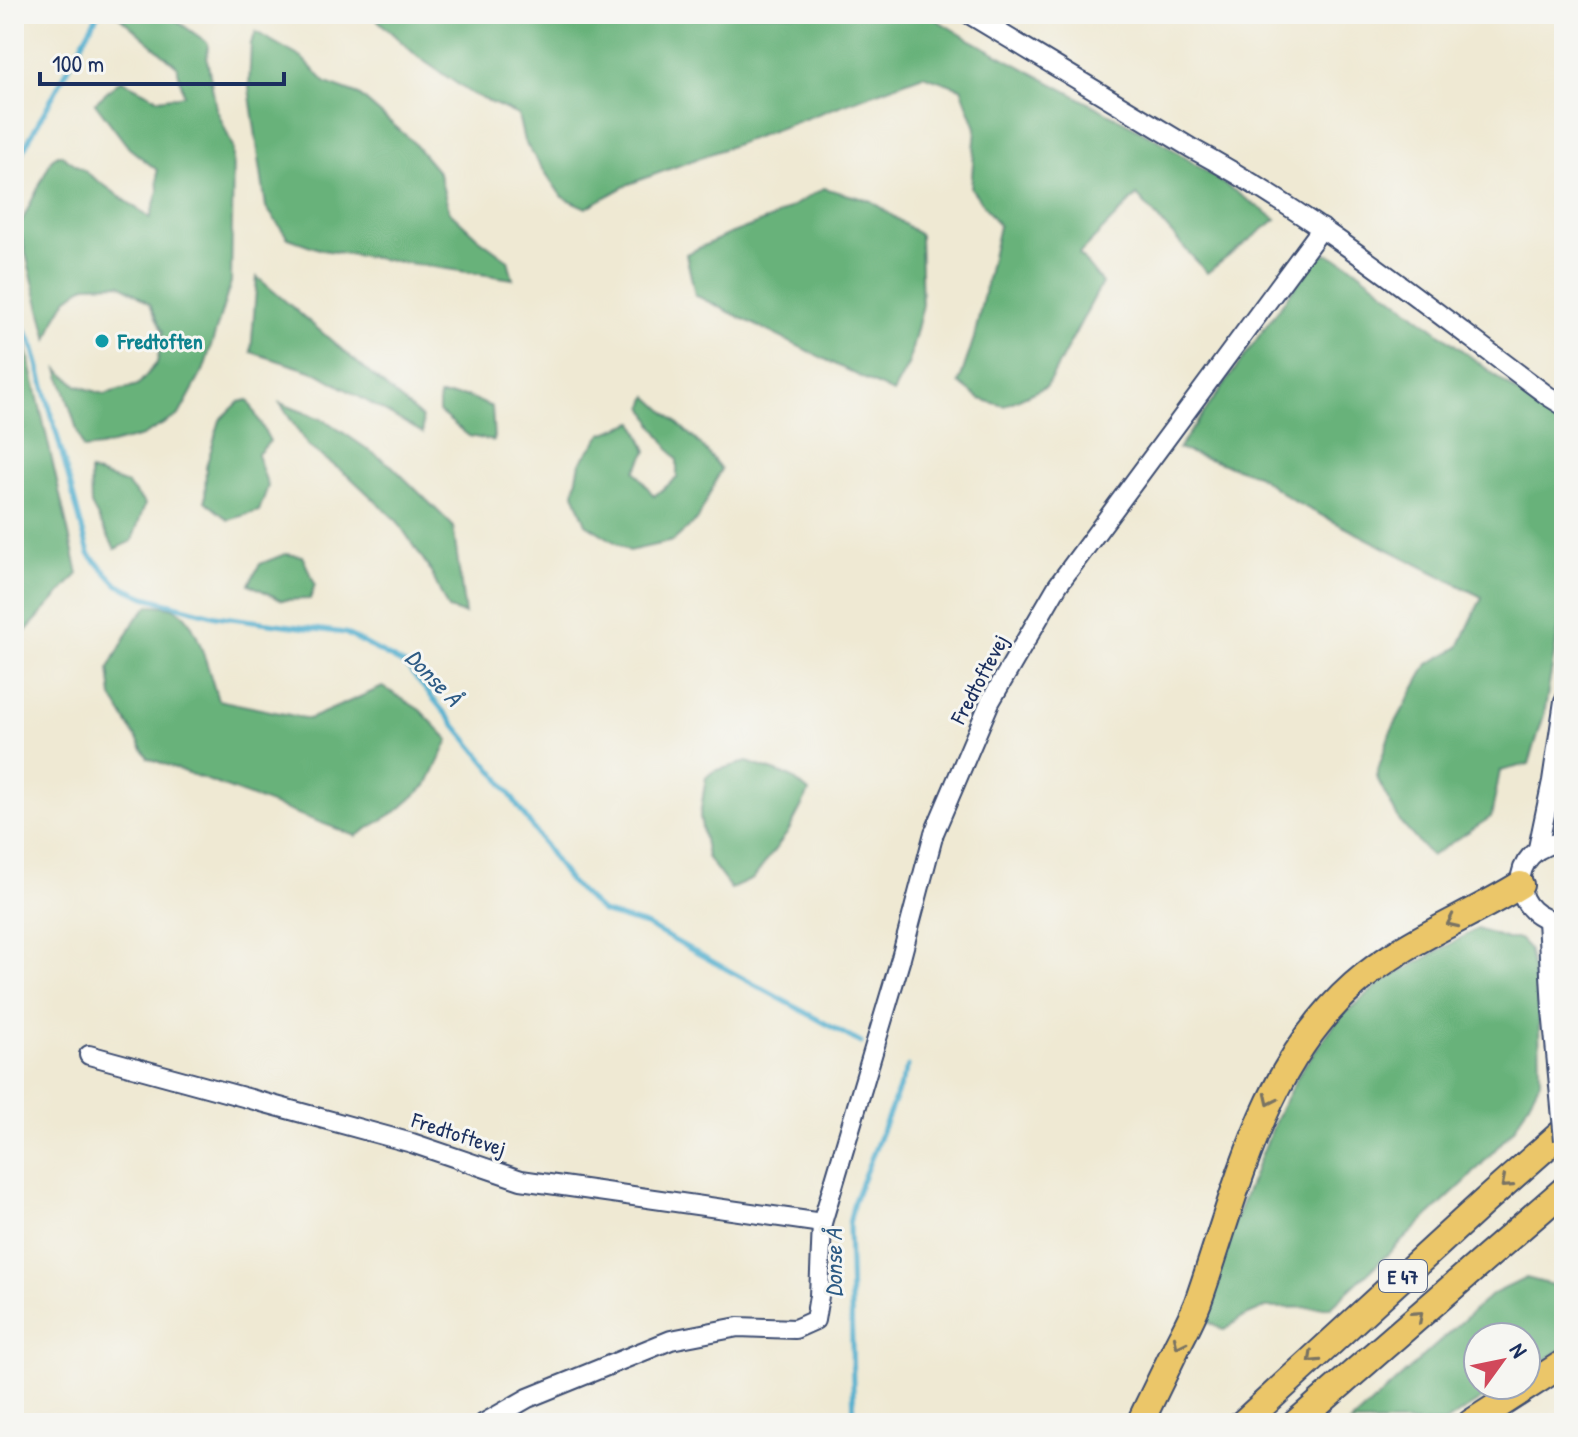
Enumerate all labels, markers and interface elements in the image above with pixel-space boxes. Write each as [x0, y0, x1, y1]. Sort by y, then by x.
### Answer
scale bar [40, 36, 284, 86]
text: 100 m [52, 47, 104, 79]
place label: Fredtoften [117, 326, 203, 356]
marker: Fredtoften [93, 332, 111, 350]
street label: Fredtoftevej [942, 629, 1015, 730]
water label: Donse Å [399, 641, 471, 714]
one-way arrow [1445, 912, 1460, 928]
one-way arrow [1264, 1092, 1280, 1106]
street label: Fredtoftevej [407, 1104, 510, 1163]
one-way arrow [1500, 1173, 1515, 1188]
water label: Donse Å [817, 1227, 849, 1297]
road number: E 47 [1379, 1260, 1427, 1292]
one-way arrow [1408, 1311, 1423, 1326]
north arrow [1462, 1321, 1542, 1401]
one-way arrow [1173, 1335, 1189, 1349]
text: N [1503, 1337, 1535, 1363]
one-way arrow [1308, 1349, 1323, 1363]

